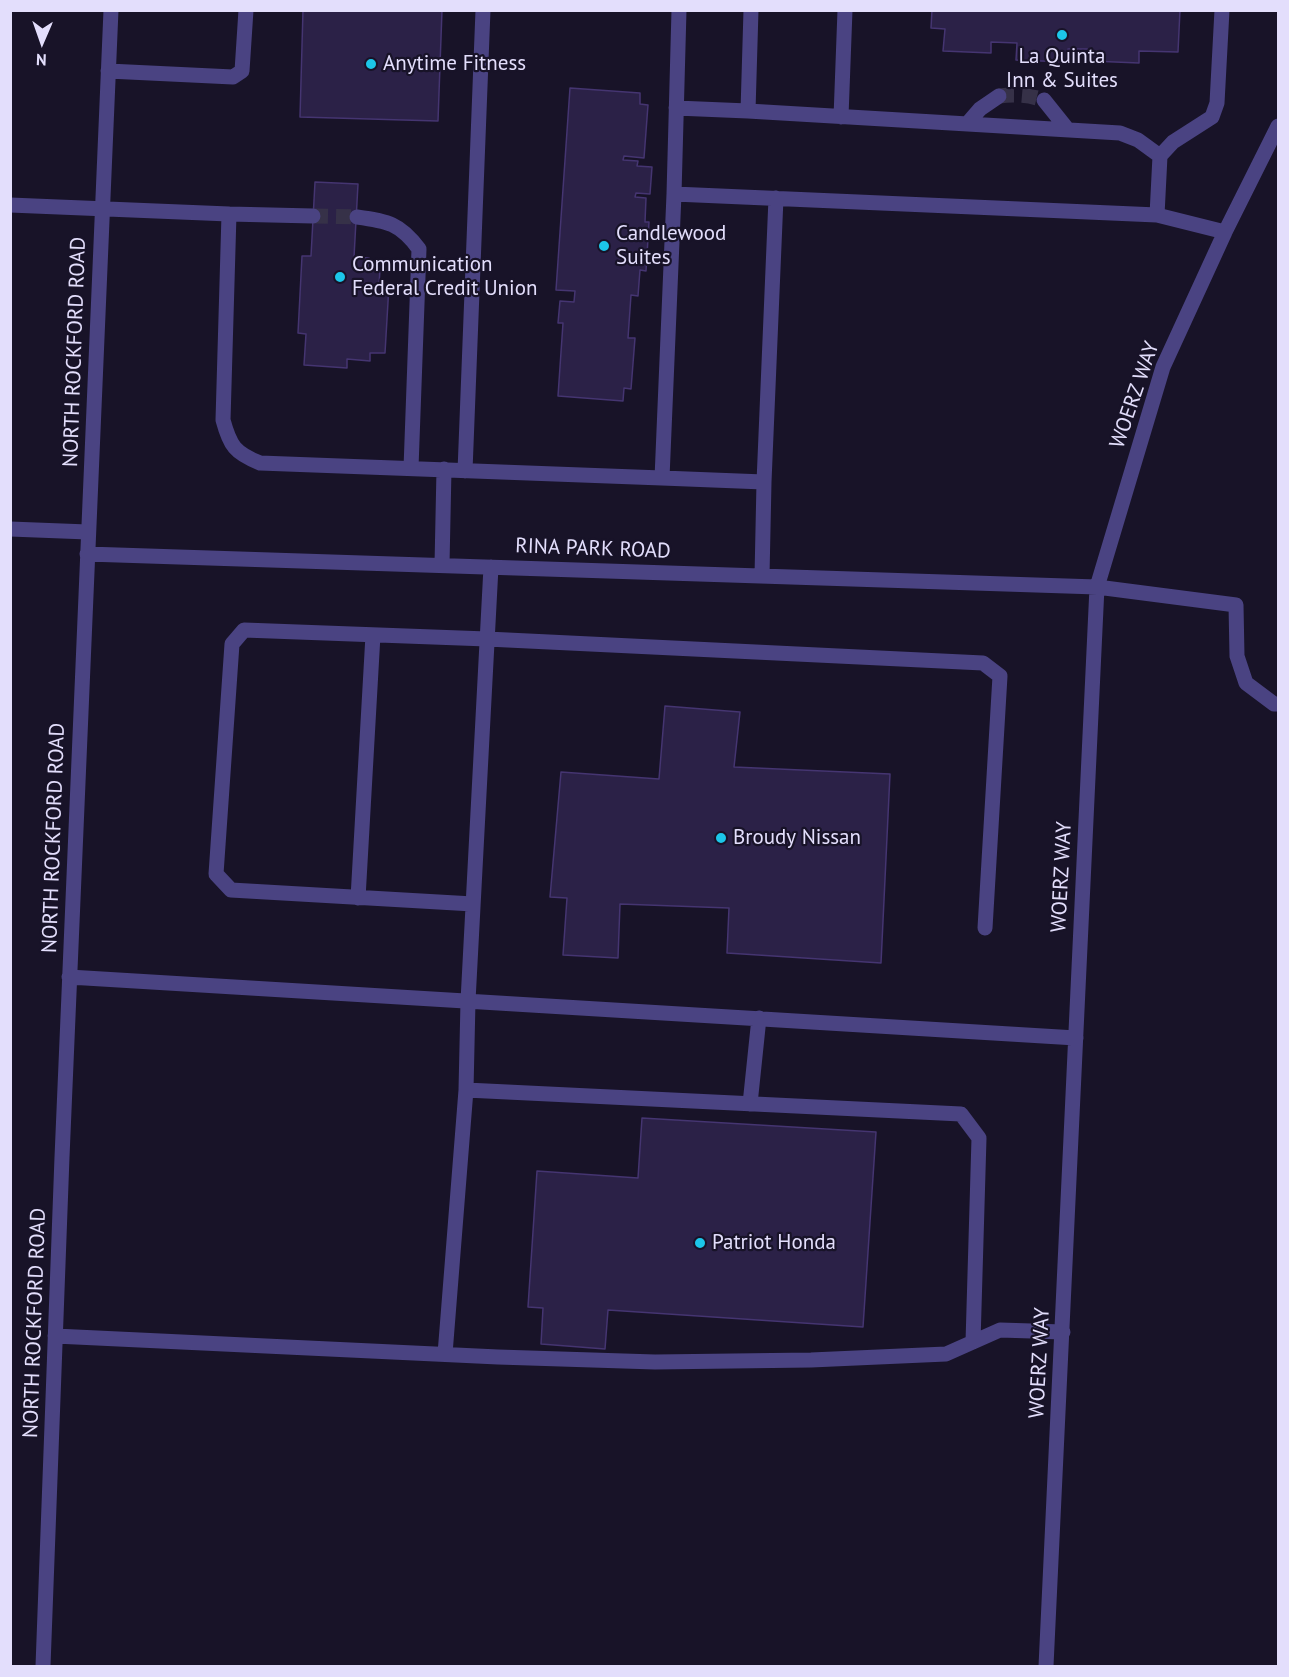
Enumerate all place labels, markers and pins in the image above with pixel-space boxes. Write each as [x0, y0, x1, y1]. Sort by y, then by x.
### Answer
marker: La Quinta Inn & Suites [1055, 28, 1069, 42]
place label: La Quinta Inn & Suites [1006, 44, 1118, 94]
place label: Anytime Fitness [383, 51, 526, 77]
marker: Anytime Fitness [364, 57, 378, 71]
place label: Candlewood Suites [616, 221, 726, 271]
marker: Candlewood Suites [597, 239, 611, 253]
place label: Communication Federal Credit Union [352, 252, 537, 302]
marker: Communication Federal Credit Union [333, 270, 347, 284]
place label: Broudy Nissan [733, 825, 861, 851]
marker: Broudy Nissan [714, 831, 728, 845]
place label: Patriot Honda [712, 1230, 836, 1256]
marker: Patriot Honda [693, 1236, 707, 1250]

